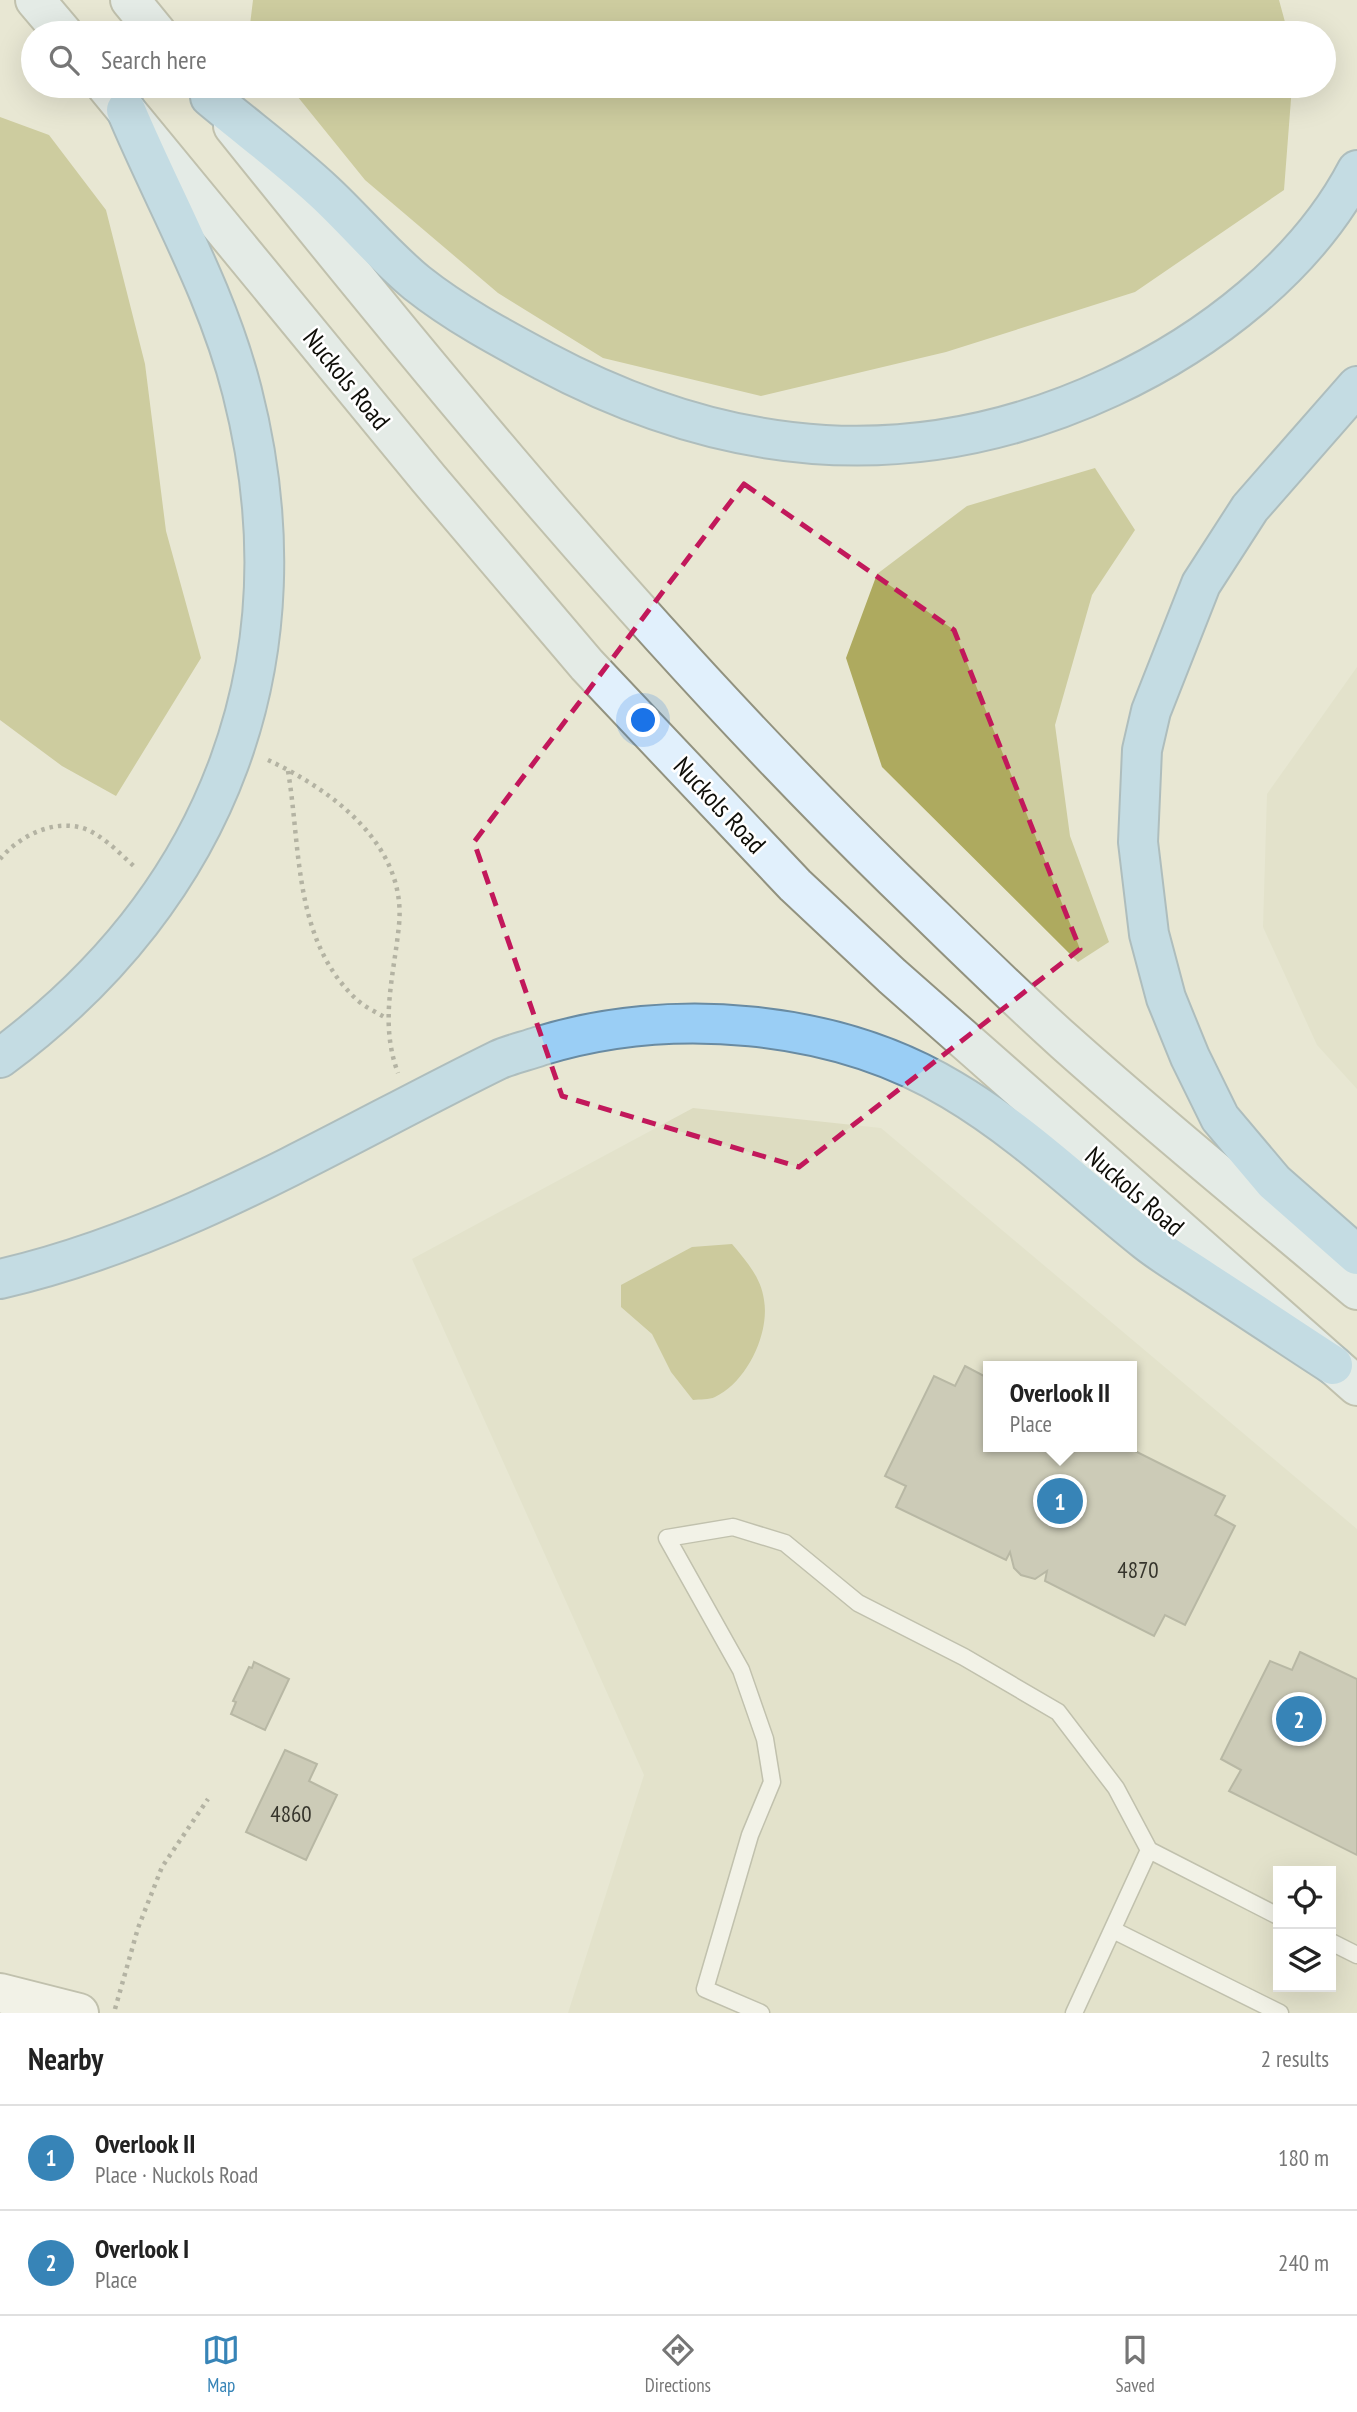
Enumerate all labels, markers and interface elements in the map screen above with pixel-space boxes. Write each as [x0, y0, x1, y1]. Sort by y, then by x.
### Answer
search box [21, 21, 1336, 98]
icon: search [45, 41, 83, 79]
text: Search here [101, 43, 207, 76]
street label: Nuckols Road [296, 322, 398, 436]
your location [626, 703, 660, 737]
street label: Nuckols Road [667, 750, 773, 860]
street label: Nuckols Road [1079, 1139, 1191, 1243]
popup [983, 1361, 1137, 1452]
text: Overlook II [1010, 1376, 1110, 1409]
text: Place [1010, 1409, 1052, 1438]
pin: 1 [1037, 1475, 1083, 1527]
house number: 4870 [1117, 1555, 1159, 1584]
pin: 2 [1276, 1693, 1322, 1745]
house number: 4860 [270, 1799, 312, 1828]
map controls [1273, 1866, 1336, 1992]
button: locate [1273, 1866, 1336, 1929]
button: layers [1273, 1929, 1336, 1992]
text: Nearby [28, 2039, 103, 2078]
text: 2 results [1261, 2044, 1329, 2073]
text: Overlook II [95, 2127, 195, 2160]
text: 1 [46, 2143, 57, 2172]
text: 180 m [1278, 2143, 1329, 2172]
text: Place · Nuckols Road [95, 2160, 258, 2189]
text: Overlook I [95, 2232, 189, 2265]
text: 2 [46, 2248, 57, 2277]
text: 240 m [1278, 2248, 1329, 2277]
text: Place [95, 2265, 137, 2294]
tab: Map [202, 2331, 240, 2397]
tab: Directions [645, 2331, 711, 2397]
tab: Saved [1116, 2331, 1155, 2397]

